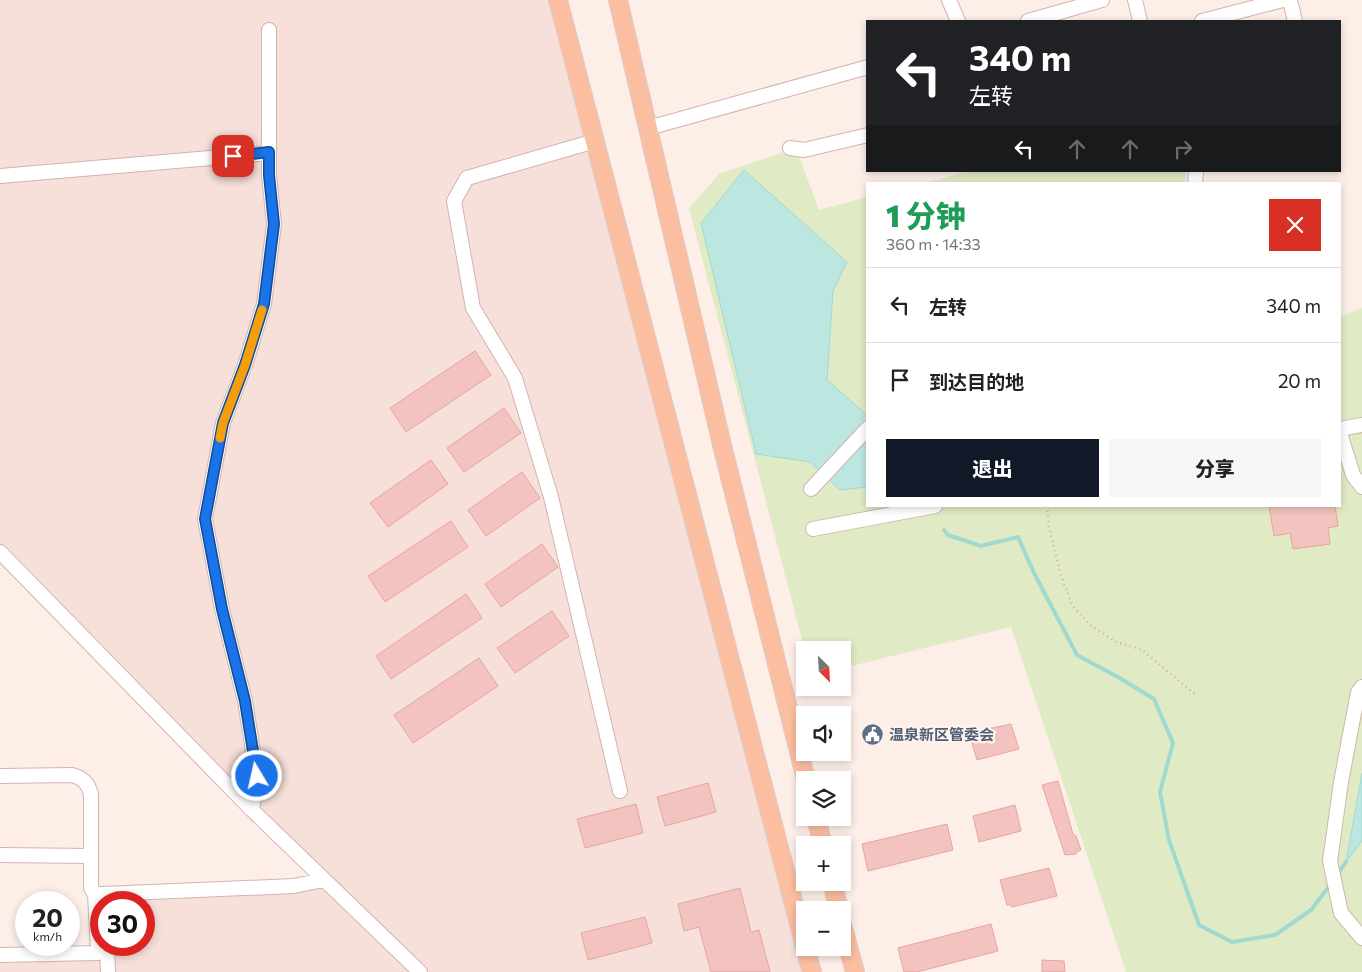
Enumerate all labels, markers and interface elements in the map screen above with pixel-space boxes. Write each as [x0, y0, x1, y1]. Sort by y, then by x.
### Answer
text: 340 m [969, 35, 1071, 78]
icon: left [886, 40, 951, 105]
text: 左转 [969, 82, 1013, 109]
pin [212, 135, 254, 177]
icon: left [1010, 135, 1038, 163]
icon: ahead [1063, 135, 1091, 163]
icon: ahead [1116, 135, 1144, 163]
icon: right [1169, 135, 1197, 163]
icon: arrive [219, 142, 247, 170]
text: 1 分钟 [886, 196, 966, 233]
button: close [1269, 199, 1321, 251]
text: 360 m · 14:33 [886, 234, 981, 253]
icon: left [886, 291, 914, 319]
text: 340 m [1266, 294, 1321, 317]
text: 左转 [929, 295, 967, 318]
icon: arrive [886, 366, 914, 394]
text: 20 m [1278, 369, 1321, 392]
text: 到达目的地 [929, 370, 1024, 393]
button: 退出 [886, 439, 1099, 497]
button: 分享 [1109, 439, 1321, 497]
north arrow [796, 641, 851, 696]
map controls [796, 641, 851, 956]
button: sound [796, 706, 851, 761]
public building icon: 温泉新区管委会 [861, 722, 885, 746]
place label: 温泉新区管委会 [889, 725, 994, 743]
position arrow [230, 749, 282, 801]
button: layers [796, 771, 851, 826]
button: + [796, 836, 851, 891]
speed limit sign: 30 [90, 891, 155, 956]
button: − [796, 901, 851, 956]
text: 20 [32, 902, 63, 932]
text: km/h [33, 929, 62, 943]

